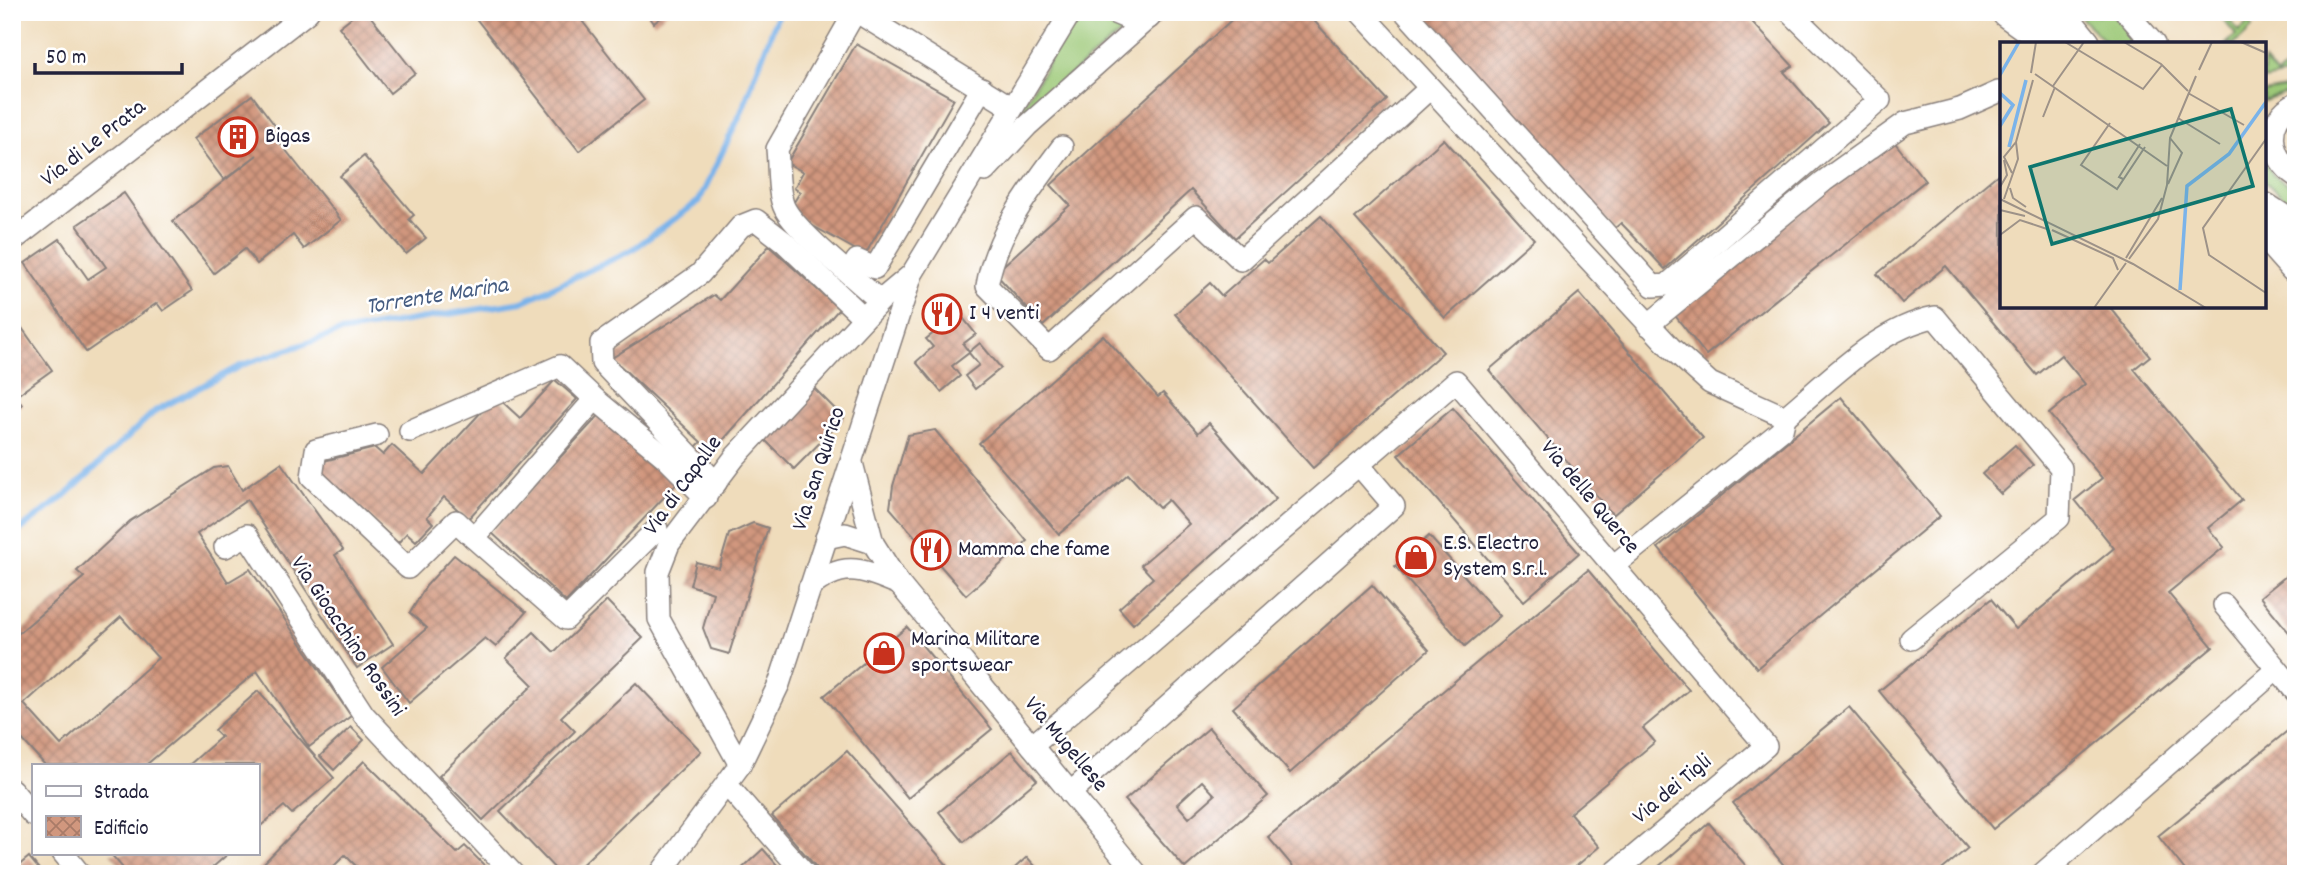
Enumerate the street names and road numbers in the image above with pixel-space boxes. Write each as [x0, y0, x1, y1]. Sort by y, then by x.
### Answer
street label: Via di Le Prata [34, 92, 155, 196]
street label: Via San Quirico [785, 403, 855, 535]
street label: Via di Capalle [636, 429, 732, 543]
street label: Via delle Querce [1531, 434, 1647, 562]
street label: Via Gioacchino Rossini [281, 550, 413, 724]
street label: Via Mugellese [1015, 690, 1115, 800]
street label: Via dei Tigli [1626, 747, 1720, 833]

